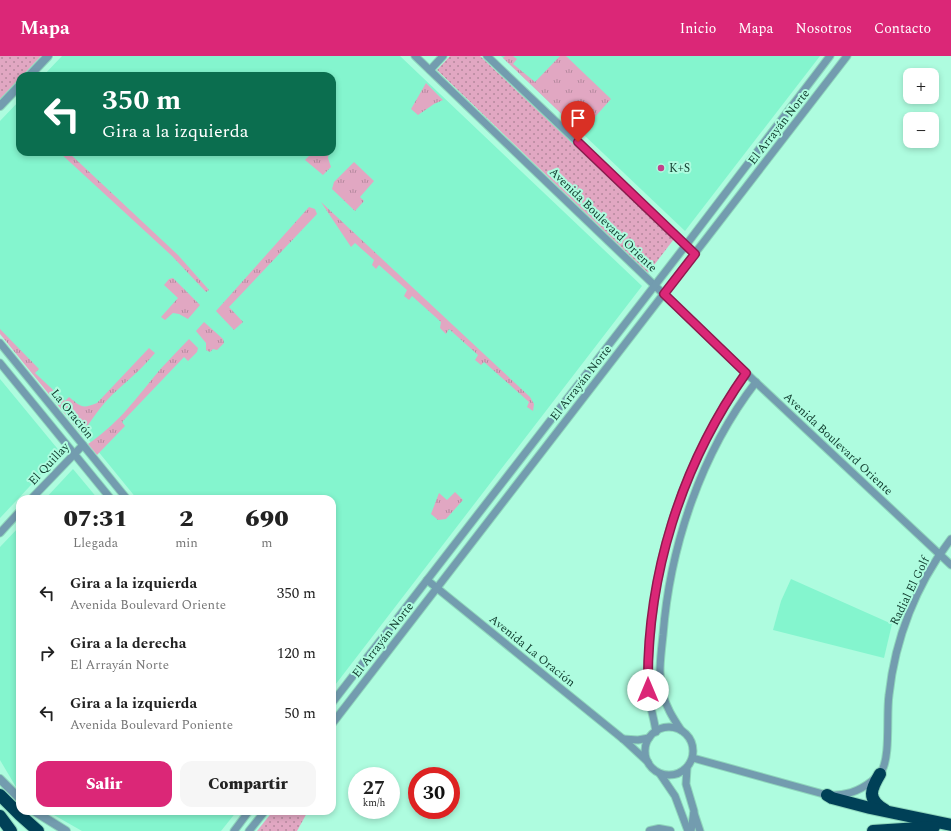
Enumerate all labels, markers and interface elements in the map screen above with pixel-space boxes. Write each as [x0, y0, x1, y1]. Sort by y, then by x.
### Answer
text: Mapa [20, 14, 70, 43]
text: Inicio [680, 18, 716, 39]
text: Mapa [738, 18, 773, 39]
text: Nosotros [795, 18, 852, 39]
text: Contacto [874, 18, 931, 39]
map controls [903, 68, 939, 148]
button: + [903, 68, 939, 104]
text: 350 m [102, 79, 181, 122]
street label: El Arrayán Norte [743, 85, 815, 169]
icon: left [36, 88, 88, 140]
pin [561, 101, 595, 142]
icon: arrive [567, 107, 589, 129]
button: − [903, 112, 939, 148]
text: Gira a la izquierda [102, 118, 249, 145]
place label: K+S [669, 159, 690, 178]
street label: Avenida Boulevard Oriente [545, 163, 662, 277]
marker: K+S [656, 163, 666, 173]
street label: El Arrayán Norte [545, 341, 617, 425]
street label: La Oración [46, 385, 98, 443]
street label: Avenida Boulevard Oriente [779, 388, 897, 500]
street label: El Quillay [24, 437, 75, 490]
text: 07:31 [63, 501, 128, 537]
text: 2 [179, 501, 194, 537]
text: 690 [245, 501, 289, 537]
text: Llegada [73, 533, 118, 553]
text: min [175, 533, 198, 553]
text: m [261, 533, 273, 553]
street label: Radial El Golf [885, 553, 935, 629]
text: Gira a la izquierda [70, 572, 197, 595]
icon: left [36, 582, 58, 604]
text: 350 m [277, 582, 316, 605]
text: Avenida Boulevard Oriente [70, 595, 226, 615]
street label: El Arrayán Norte [347, 598, 419, 682]
street label: Avenida La Oración [485, 610, 579, 692]
text: Gira a la derecha [70, 632, 186, 655]
icon: right [36, 642, 58, 664]
text: 120 m [277, 642, 316, 665]
text: El Arrayán Norte [70, 655, 169, 675]
position arrow [627, 669, 669, 711]
text: Gira a la izquierda [70, 692, 197, 715]
icon: left [36, 702, 58, 724]
text: 50 m [284, 702, 316, 725]
text: Avenida Boulevard Poniente [70, 715, 233, 735]
button: Salir [36, 761, 172, 807]
button: Compartir [180, 761, 316, 807]
speed limit sign: 30 [408, 767, 460, 819]
text: 27 [363, 773, 385, 803]
text: km/h [363, 795, 385, 811]

